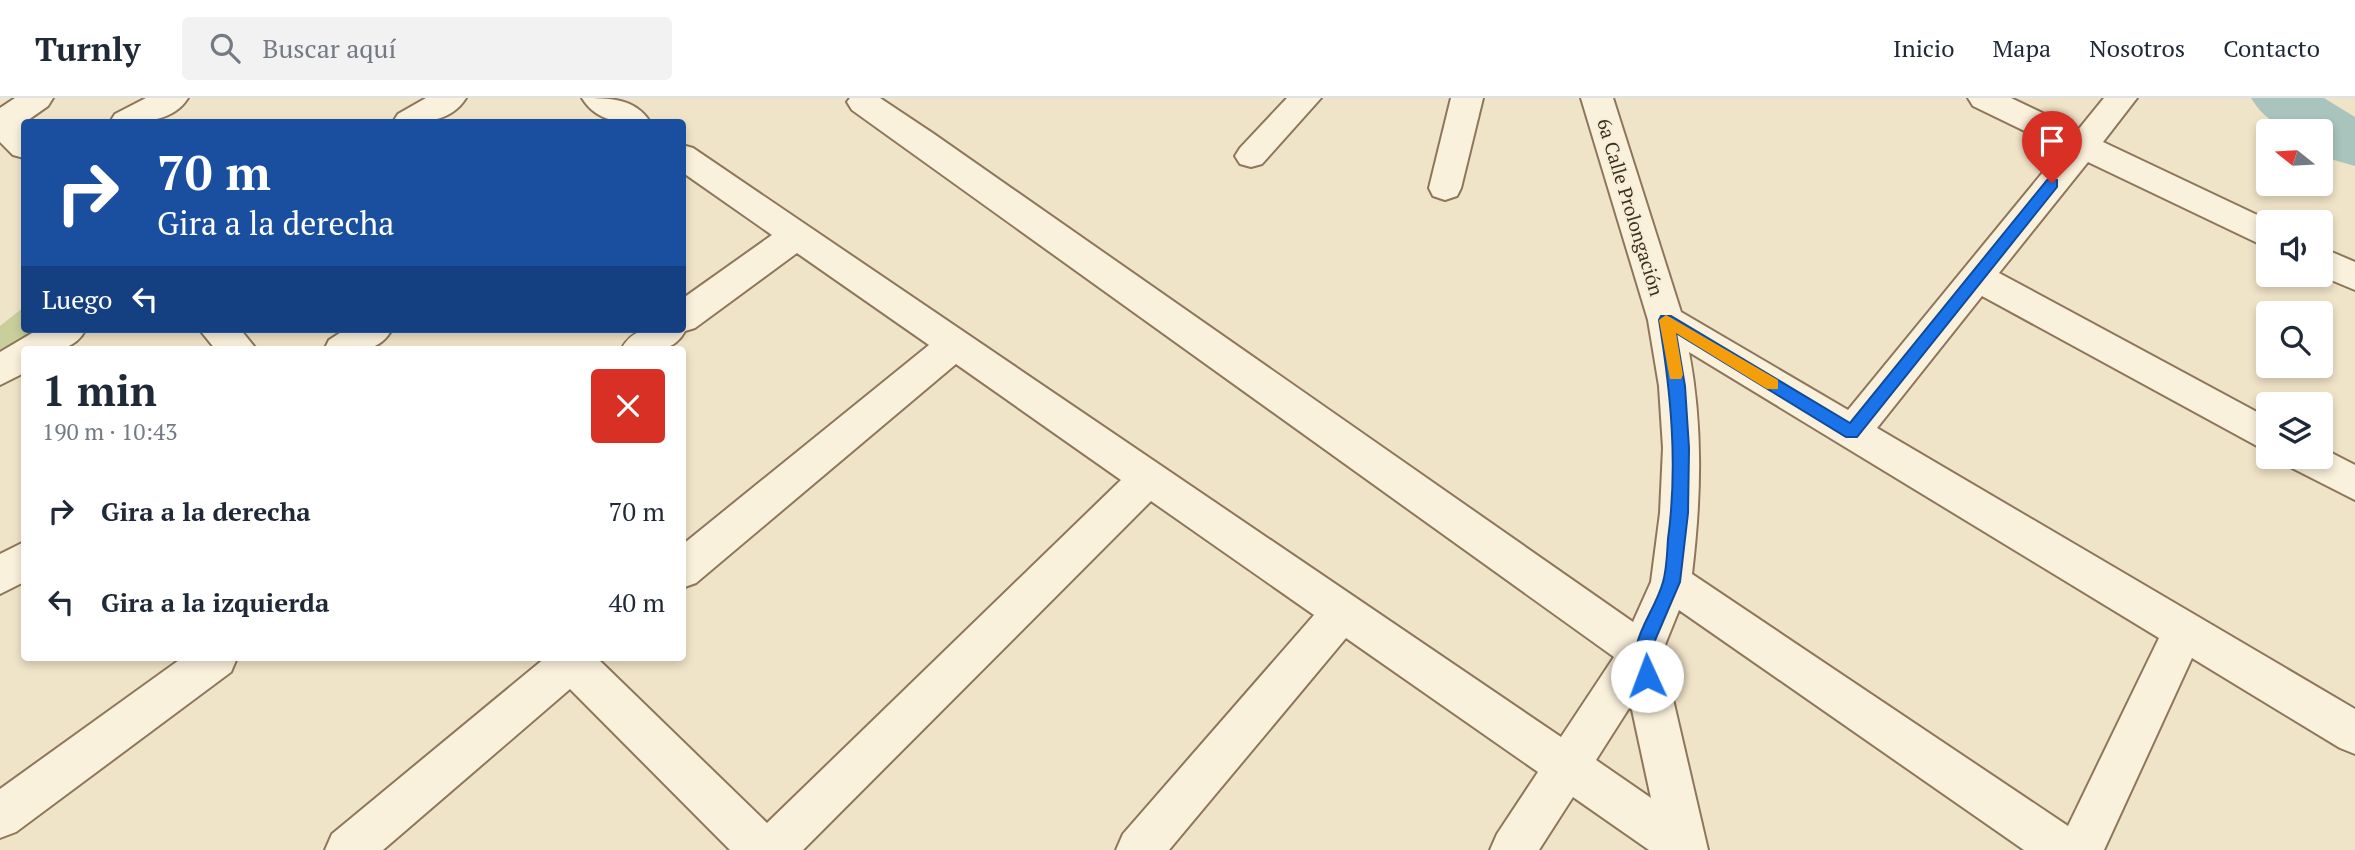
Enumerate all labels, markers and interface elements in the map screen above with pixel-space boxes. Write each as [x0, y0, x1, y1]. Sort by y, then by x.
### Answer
search box [182, 17, 672, 80]
text: Turnly [35, 27, 140, 70]
icon: search [206, 29, 244, 67]
text: Buscar aquí [262, 31, 396, 65]
text: Inicio [1893, 32, 1955, 64]
text: Mapa [1993, 32, 2051, 64]
text: Nosotros [2089, 32, 2185, 64]
text: Contacto [2223, 32, 2320, 64]
pin [2022, 111, 2082, 183]
street label: 6a Calle Prolongación [1592, 115, 1670, 299]
north arrow [2256, 119, 2333, 196]
map controls [2256, 119, 2333, 469]
icon: arrive [2033, 122, 2071, 160]
text: 70 m [157, 139, 271, 204]
icon: right [42, 147, 133, 238]
text: Gira a la derecha [157, 202, 394, 244]
button: sound [2256, 210, 2333, 287]
icon: left [126, 280, 164, 318]
text: Luego [42, 282, 112, 316]
button: search [2256, 301, 2333, 378]
text: 1 min [42, 362, 157, 418]
button: close [591, 369, 665, 443]
button: layers [2256, 392, 2333, 469]
text: 190 m · 10:43 [42, 416, 177, 447]
icon: right [42, 492, 80, 530]
text: Gira a la derecha [101, 494, 311, 528]
text: 70 m [609, 494, 665, 528]
icon: left [42, 583, 80, 621]
text: Gira a la izquierda [101, 585, 329, 619]
text: 40 m [609, 585, 665, 619]
position arrow [1610, 639, 1684, 713]

